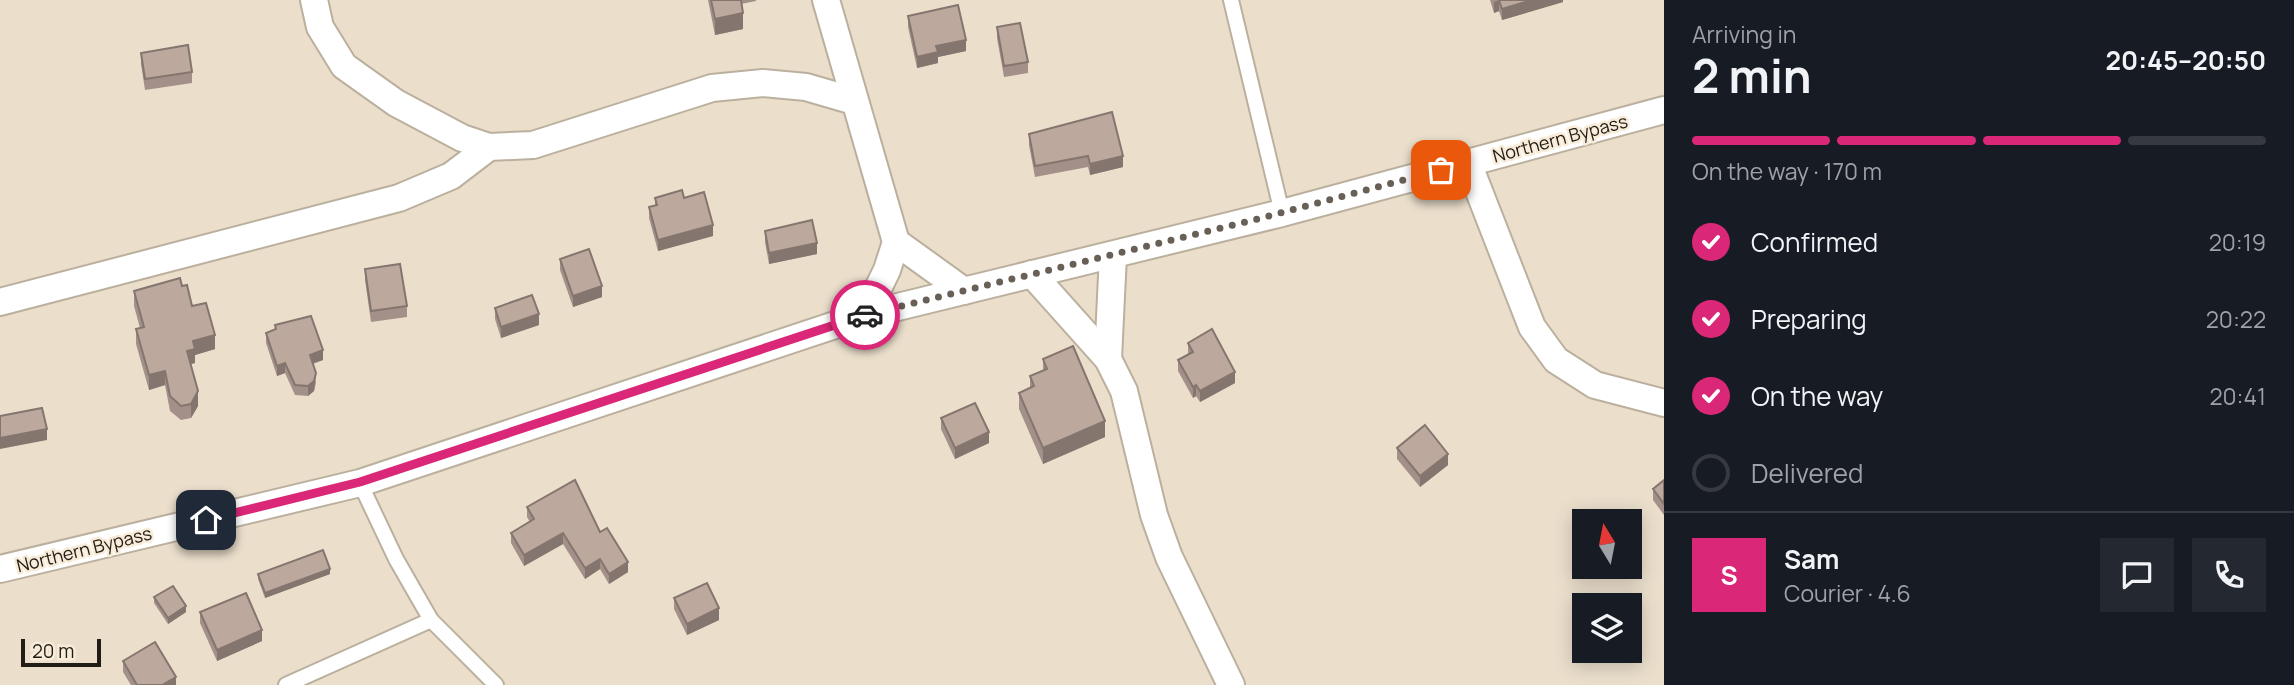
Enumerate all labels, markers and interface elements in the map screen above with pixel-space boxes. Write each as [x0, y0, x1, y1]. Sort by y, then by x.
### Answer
text: Arriving in [1692, 18, 1797, 50]
text: 20:45–20:50 [2106, 42, 2266, 78]
text: 2 min [1692, 44, 1812, 107]
street label: Northern Bypass [1490, 108, 1630, 168]
pin [1411, 140, 1471, 200]
icon: bag [1422, 151, 1460, 189]
text: On the way · 170 m [1692, 155, 1882, 187]
icon: check [1692, 223, 1730, 261]
text: Confirmed [1751, 224, 1878, 260]
text: 20:19 [2209, 226, 2266, 258]
courier [830, 280, 900, 350]
icon: car [846, 296, 884, 334]
icon: check [1692, 300, 1730, 338]
text: Preparing [1751, 301, 1867, 337]
text: 20:22 [2206, 303, 2266, 335]
icon: check [1692, 377, 1730, 415]
text: On the way [1751, 378, 1883, 414]
text: 20:41 [2209, 380, 2266, 412]
text: Delivered [1751, 455, 1863, 491]
pin [176, 490, 236, 550]
icon: home [187, 501, 225, 539]
north arrow [1572, 509, 1642, 579]
map controls [1572, 509, 1642, 663]
street label: Northern Bypass [14, 521, 154, 577]
button: chat [2100, 538, 2174, 612]
button: phone [2192, 538, 2266, 612]
text: Sam [1784, 541, 1839, 577]
text: S [1720, 557, 1738, 593]
text: Courier · 4.6 [1784, 577, 1911, 609]
button: layers [1572, 593, 1642, 663]
scale bar [21, 636, 102, 668]
text: 20 m [32, 638, 74, 664]

